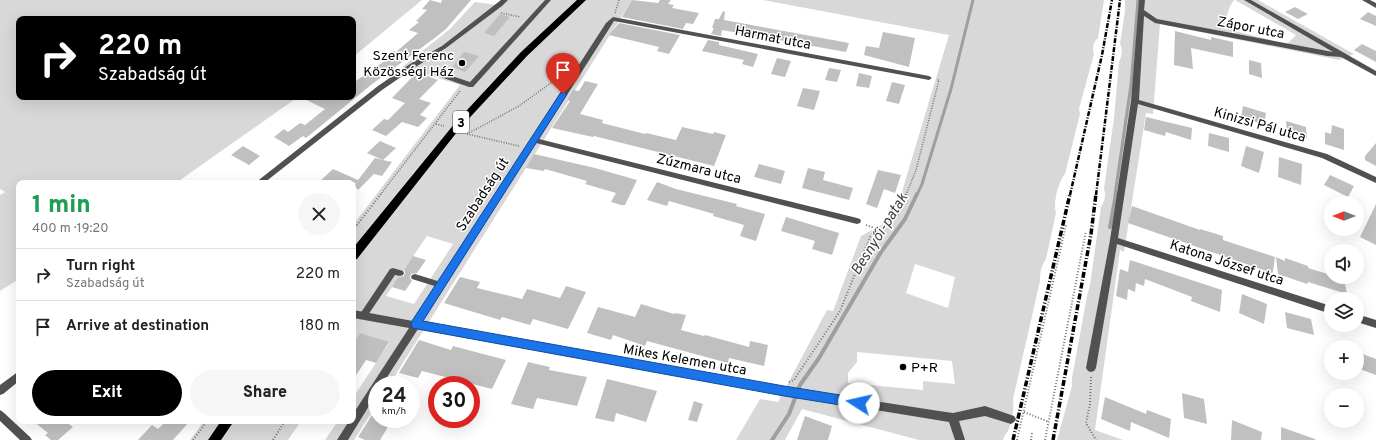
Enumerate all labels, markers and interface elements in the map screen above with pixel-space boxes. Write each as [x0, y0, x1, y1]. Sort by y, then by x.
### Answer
street label: Zápor utca [1216, 14, 1286, 43]
street label: Harmat utca [733, 23, 812, 54]
text: 220 m [98, 29, 182, 65]
icon: right [32, 32, 84, 84]
place label: Szent Ferenc Közösségi Ház [363, 48, 454, 81]
pin [546, 53, 580, 94]
marker: Szent Ferenc Közösségi Ház [457, 58, 467, 68]
icon: arrive [552, 59, 574, 81]
text: Szabadság út [98, 64, 207, 87]
street label: Kinizsi Pál utca [1212, 104, 1308, 147]
road number: 3 [453, 111, 469, 133]
street label: Zúzmara utca [655, 151, 743, 188]
street label: Szabadság út [453, 155, 513, 235]
water label: Besnyői-patak [848, 190, 913, 279]
text: 1 min [32, 191, 91, 221]
button: close [298, 193, 340, 235]
north arrow [1324, 196, 1364, 236]
map controls [1324, 196, 1364, 428]
text: 400 m · 19:20 [32, 221, 109, 237]
street label: Katona József utca [1167, 237, 1286, 290]
button: sound [1324, 244, 1364, 284]
text: Turn right [66, 257, 135, 276]
icon: right [32, 264, 54, 286]
text: 220 m [296, 265, 340, 284]
text: Szabadság út [66, 276, 145, 292]
button: layers [1324, 292, 1364, 332]
icon: arrive [32, 316, 54, 338]
text: Arrive at destination [66, 317, 209, 336]
text: 180 m [300, 317, 340, 336]
button: + [1324, 340, 1364, 380]
street label: Mikes Kelemen utca [622, 341, 748, 380]
place label: P+R [911, 360, 938, 377]
marker: P+R [898, 362, 908, 372]
button: Exit [32, 370, 182, 416]
button: Share [190, 370, 340, 416]
speed limit sign: 30 [428, 376, 480, 428]
position arrow [838, 382, 880, 424]
text: 24 [381, 384, 407, 410]
button: − [1324, 388, 1364, 428]
text: km/h [382, 405, 406, 418]

